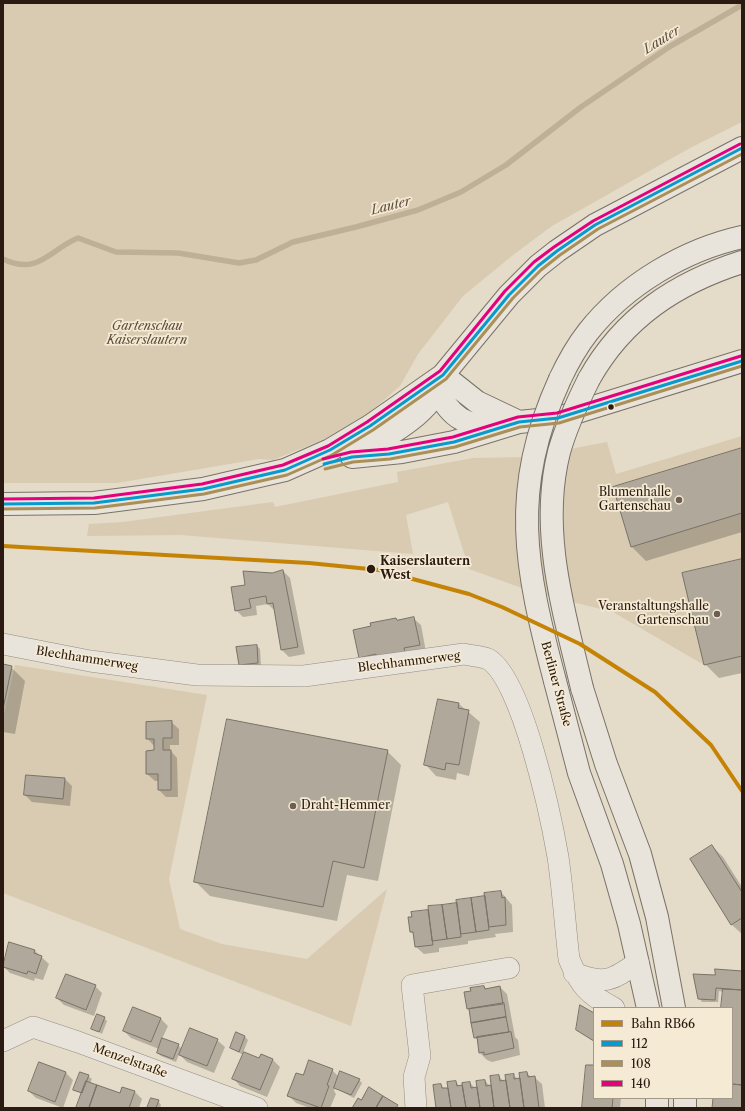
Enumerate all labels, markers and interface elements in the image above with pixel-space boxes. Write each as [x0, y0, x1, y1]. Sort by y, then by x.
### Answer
water label: Lauter [641, 23, 683, 57]
water label: Lauter [369, 194, 413, 218]
park label: Gartenschau Kaiserslautern [107, 320, 187, 348]
unlabelled marker [606, 402, 616, 412]
place label: Blumenhalle Gartenschau [599, 486, 671, 514]
marker: Blumenhalle Gartenschau [674, 495, 684, 505]
place label: Kaiserslautern West [380, 555, 470, 583]
marker: Kaiserslautern West [365, 563, 377, 575]
place label: Veranstaltungshalle Gartenschau [598, 600, 709, 628]
marker: Veranstaltungshalle Gartenschau [712, 609, 722, 619]
street label: Berliner Straße [538, 640, 574, 728]
street label: Blechhammerweg [35, 644, 139, 674]
street label: Blechhammerweg [357, 649, 461, 675]
place label: Draht-Hemmer [301, 799, 390, 813]
marker: Draht-Hemmer [288, 801, 298, 811]
legend [593, 1007, 733, 1099]
text: Bahn RB66 [631, 1016, 695, 1031]
text: 112 [631, 1036, 648, 1051]
street label: Menzelstraße [91, 1041, 169, 1081]
text: 108 [631, 1056, 651, 1071]
text: 140 [631, 1076, 651, 1091]

